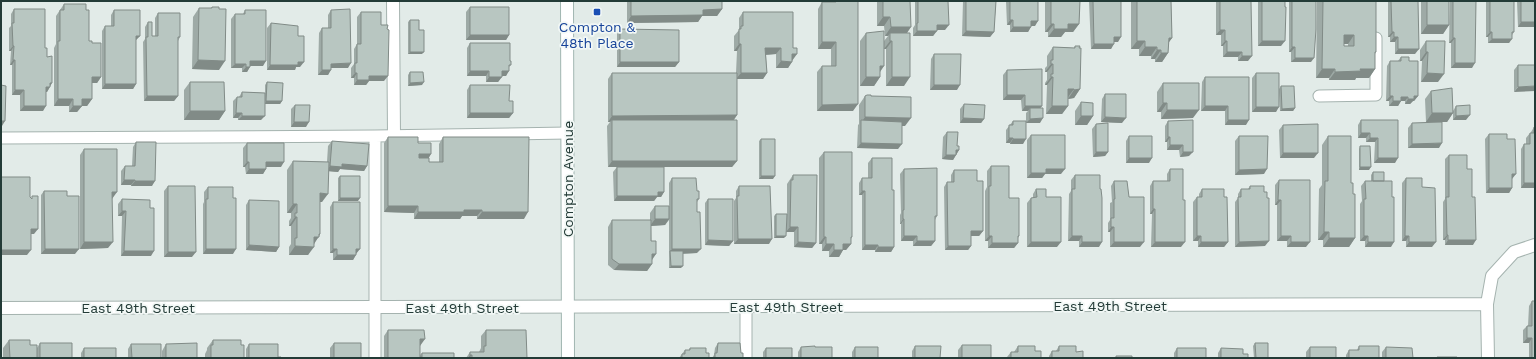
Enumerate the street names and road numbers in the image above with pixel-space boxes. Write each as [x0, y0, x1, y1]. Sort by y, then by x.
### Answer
street label: Compton Avenue [560, 121, 576, 237]
street label: East 49th Street [1053, 298, 1167, 314]
street label: East 49th Street [729, 299, 843, 315]
street label: East 49th Street [81, 300, 195, 316]
street label: East 49th Street [405, 300, 519, 316]

